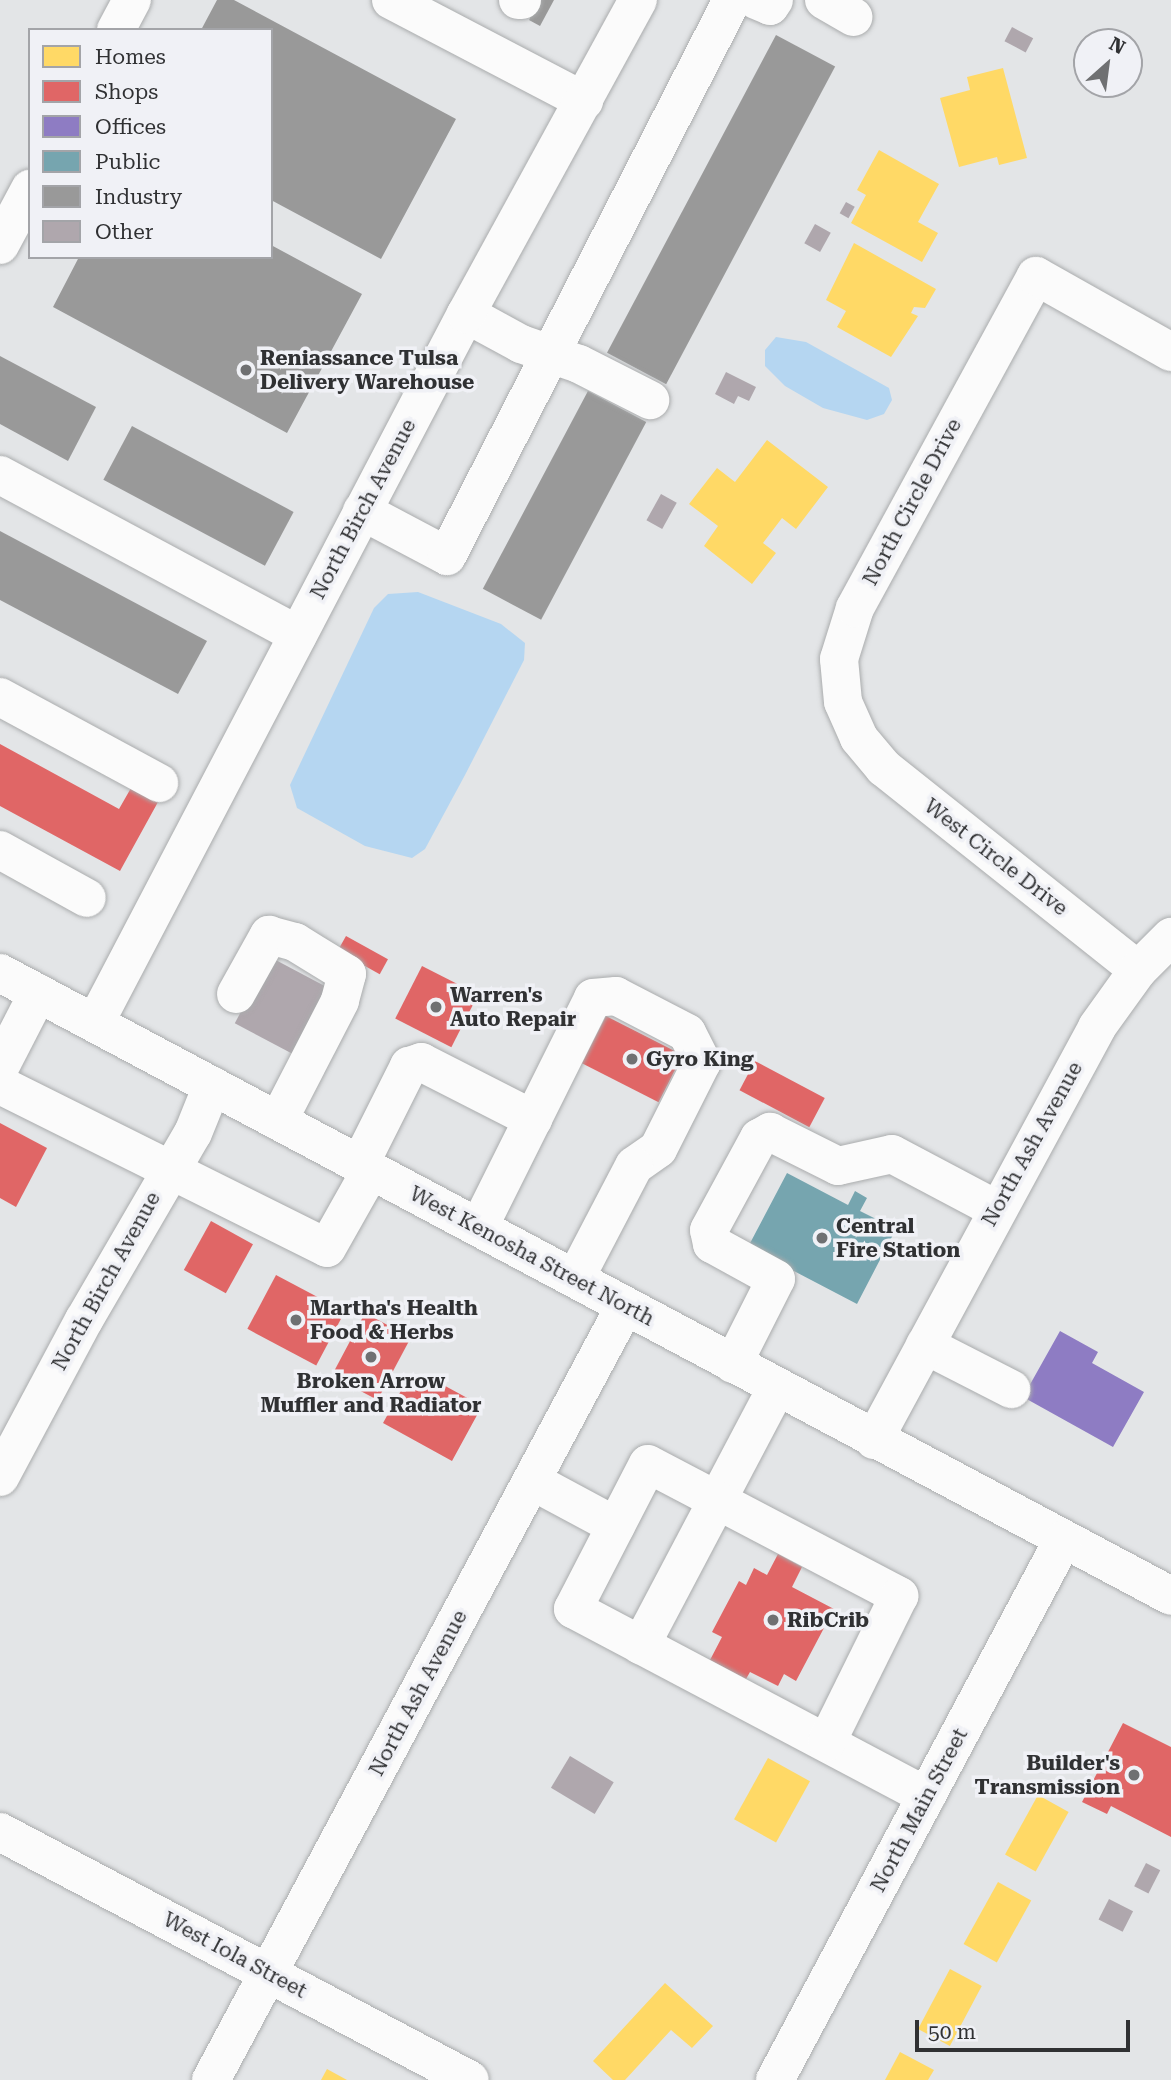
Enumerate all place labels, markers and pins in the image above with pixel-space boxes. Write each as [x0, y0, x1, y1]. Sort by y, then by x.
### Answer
place label: Reniassance Tulsa Delivery Warehouse [260, 345, 474, 395]
marker: Reniassance Tulsa Delivery Warehouse [238, 362, 254, 378]
place label: Warren's Auto Repair [450, 982, 576, 1032]
marker: Warren's Auto Repair [428, 999, 444, 1015]
place label: Gyro King [646, 1046, 754, 1072]
marker: Gyro King [624, 1051, 640, 1067]
place label: Central Fire Station [836, 1213, 960, 1263]
marker: Central Fire Station [814, 1230, 830, 1246]
place label: Martha's Health Food & Herbs [310, 1295, 478, 1345]
marker: Martha's Health Food & Herbs [288, 1312, 304, 1328]
marker: Broken Arrow Muffler and Radiator [363, 1349, 379, 1365]
place label: Broken Arrow Muffler and Radiator [260, 1368, 482, 1418]
place label: RibCrib [787, 1607, 869, 1633]
marker: RibCrib [765, 1612, 781, 1628]
place label: Builder's Transmission [975, 1750, 1120, 1800]
marker: Builder's Transmission [1126, 1767, 1142, 1783]

